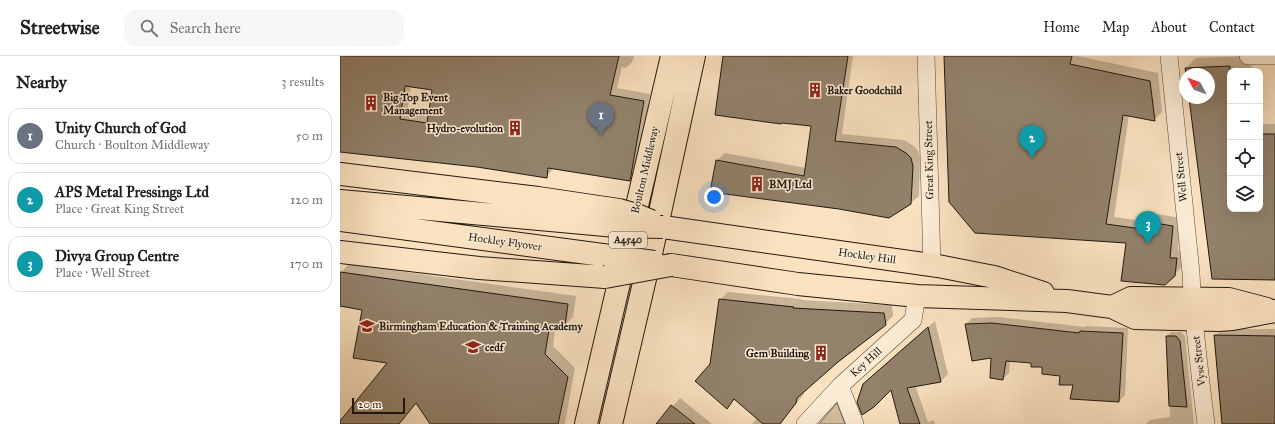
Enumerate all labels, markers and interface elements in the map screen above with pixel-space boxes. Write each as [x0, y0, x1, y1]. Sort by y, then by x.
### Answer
search box [124, 10, 404, 46]
text: Streetwise [20, 16, 100, 39]
icon: search [138, 17, 160, 39]
text: Search here [170, 19, 241, 37]
text: Home [1043, 19, 1080, 36]
text: Map [1102, 19, 1129, 36]
text: About [1151, 19, 1187, 36]
text: Contact [1209, 19, 1255, 36]
north arrow [1179, 68, 1215, 104]
map controls [1227, 68, 1263, 212]
button: + [1227, 68, 1263, 104]
text: Nearby [16, 72, 67, 93]
text: 3 results [281, 74, 324, 90]
building icon: Baker Goodchild [806, 81, 824, 99]
place label: Baker Goodchild [827, 84, 903, 97]
place label: Big Top Event Management [383, 91, 448, 117]
building icon: Big Top Event Management [362, 94, 380, 112]
pin: 1 [588, 102, 614, 135]
button: − [1227, 104, 1263, 140]
text: Unity Church of God [55, 119, 186, 137]
building icon: Hydro-evolution [506, 119, 524, 137]
street label: Great King Street [922, 120, 936, 200]
place label: Hydro-evolution [426, 122, 503, 136]
street label: Boulton Middleway [629, 124, 662, 215]
pin: 2 [1019, 125, 1045, 158]
text: 1 [27, 128, 33, 144]
text: 50 m [296, 128, 323, 144]
text: Church · Boulton Middleway [55, 137, 209, 153]
button: locate [1227, 140, 1263, 176]
street label: Well Street [1172, 151, 1190, 203]
building icon: BMJ Ltd [748, 175, 766, 193]
button: layers [1227, 176, 1263, 212]
place label: BMJ Ltd [769, 178, 812, 192]
text: APS Metal Pressings Ltd [55, 183, 209, 201]
your location [704, 187, 724, 207]
text: 2 [27, 192, 33, 208]
text: 120 m [290, 192, 323, 208]
text: Place · Great King Street [55, 201, 184, 217]
pin: 3 [1135, 211, 1161, 244]
street label: Hockley Flyover [467, 230, 543, 254]
road number: A4540 [609, 232, 647, 248]
street label: Hockley Hill [837, 246, 897, 266]
text: Divya Group Centre [55, 247, 179, 265]
text: 3 [27, 256, 33, 272]
text: 170 m [290, 256, 323, 272]
text: Place · Well Street [55, 265, 150, 281]
school or university icon: Birmingham Education & Training Academy [358, 317, 376, 335]
place label: Birmingham Education & Training Academy [379, 320, 583, 334]
street label: Vyse Street [1189, 335, 1209, 388]
school or university icon: cedf [464, 338, 482, 356]
place label: cedf [485, 341, 506, 354]
building icon: Gem Building [812, 344, 830, 362]
street label: Key Hill [847, 344, 885, 380]
place label: Gem Building [746, 347, 810, 360]
scale bar [352, 396, 405, 415]
text: 20 m [358, 398, 381, 411]

